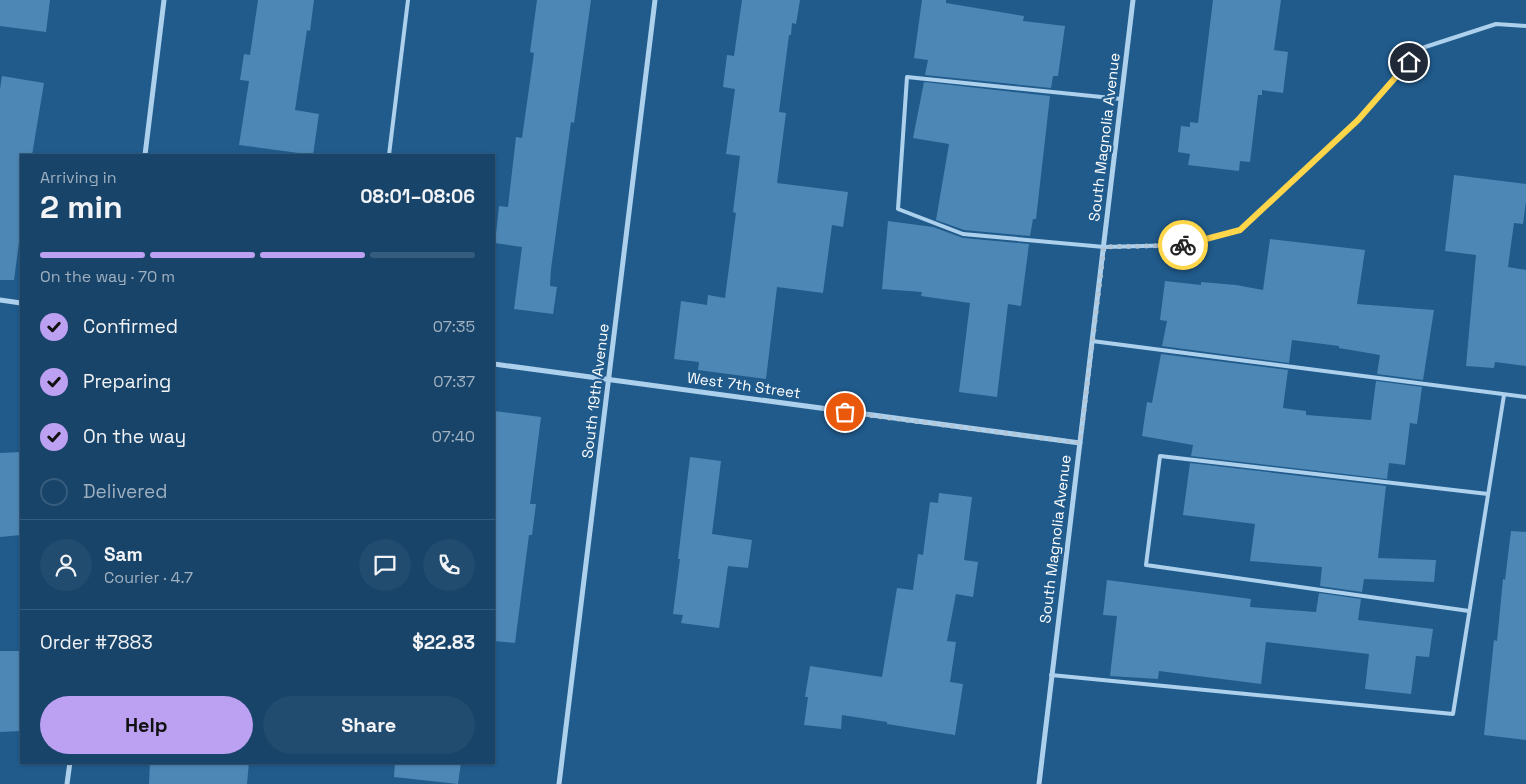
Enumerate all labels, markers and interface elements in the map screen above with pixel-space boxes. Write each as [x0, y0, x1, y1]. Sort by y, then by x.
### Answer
pin [1388, 41, 1430, 83]
icon: home [1395, 48, 1423, 76]
street label: South Magnolia Avenue [1084, 52, 1124, 222]
text: Arriving in [40, 167, 117, 188]
text: 08:01–08:06 [360, 184, 475, 209]
text: 2 min [40, 187, 123, 227]
courier [1158, 220, 1208, 270]
icon: bike [1169, 231, 1197, 259]
text: On the way · 70 m [40, 266, 175, 287]
icon: check [40, 313, 68, 341]
text: Confirmed [83, 314, 178, 339]
text: 07:35 [433, 316, 475, 337]
street label: South 19th Avenue [577, 322, 613, 460]
icon: check [40, 368, 68, 396]
street label: West 7th Street [686, 368, 802, 402]
text: Preparing [83, 369, 171, 394]
text: 07:37 [433, 371, 475, 392]
pin [824, 391, 866, 433]
icon: bag [831, 398, 859, 426]
icon: check [40, 423, 68, 451]
text: On the way [83, 424, 186, 449]
text: 07:40 [432, 426, 475, 447]
street label: South Magnolia Avenue [1035, 454, 1075, 624]
text: Delivered [83, 479, 168, 504]
button: person [40, 539, 92, 591]
button: chat [359, 539, 411, 591]
button: phone [423, 539, 475, 591]
text: Sam [104, 542, 143, 567]
text: Courier · 4.7 [104, 567, 193, 588]
text: Order #7883 [40, 630, 153, 655]
text: $22.83 [412, 630, 475, 655]
button: Help [40, 696, 253, 754]
button: Share [263, 696, 475, 754]

